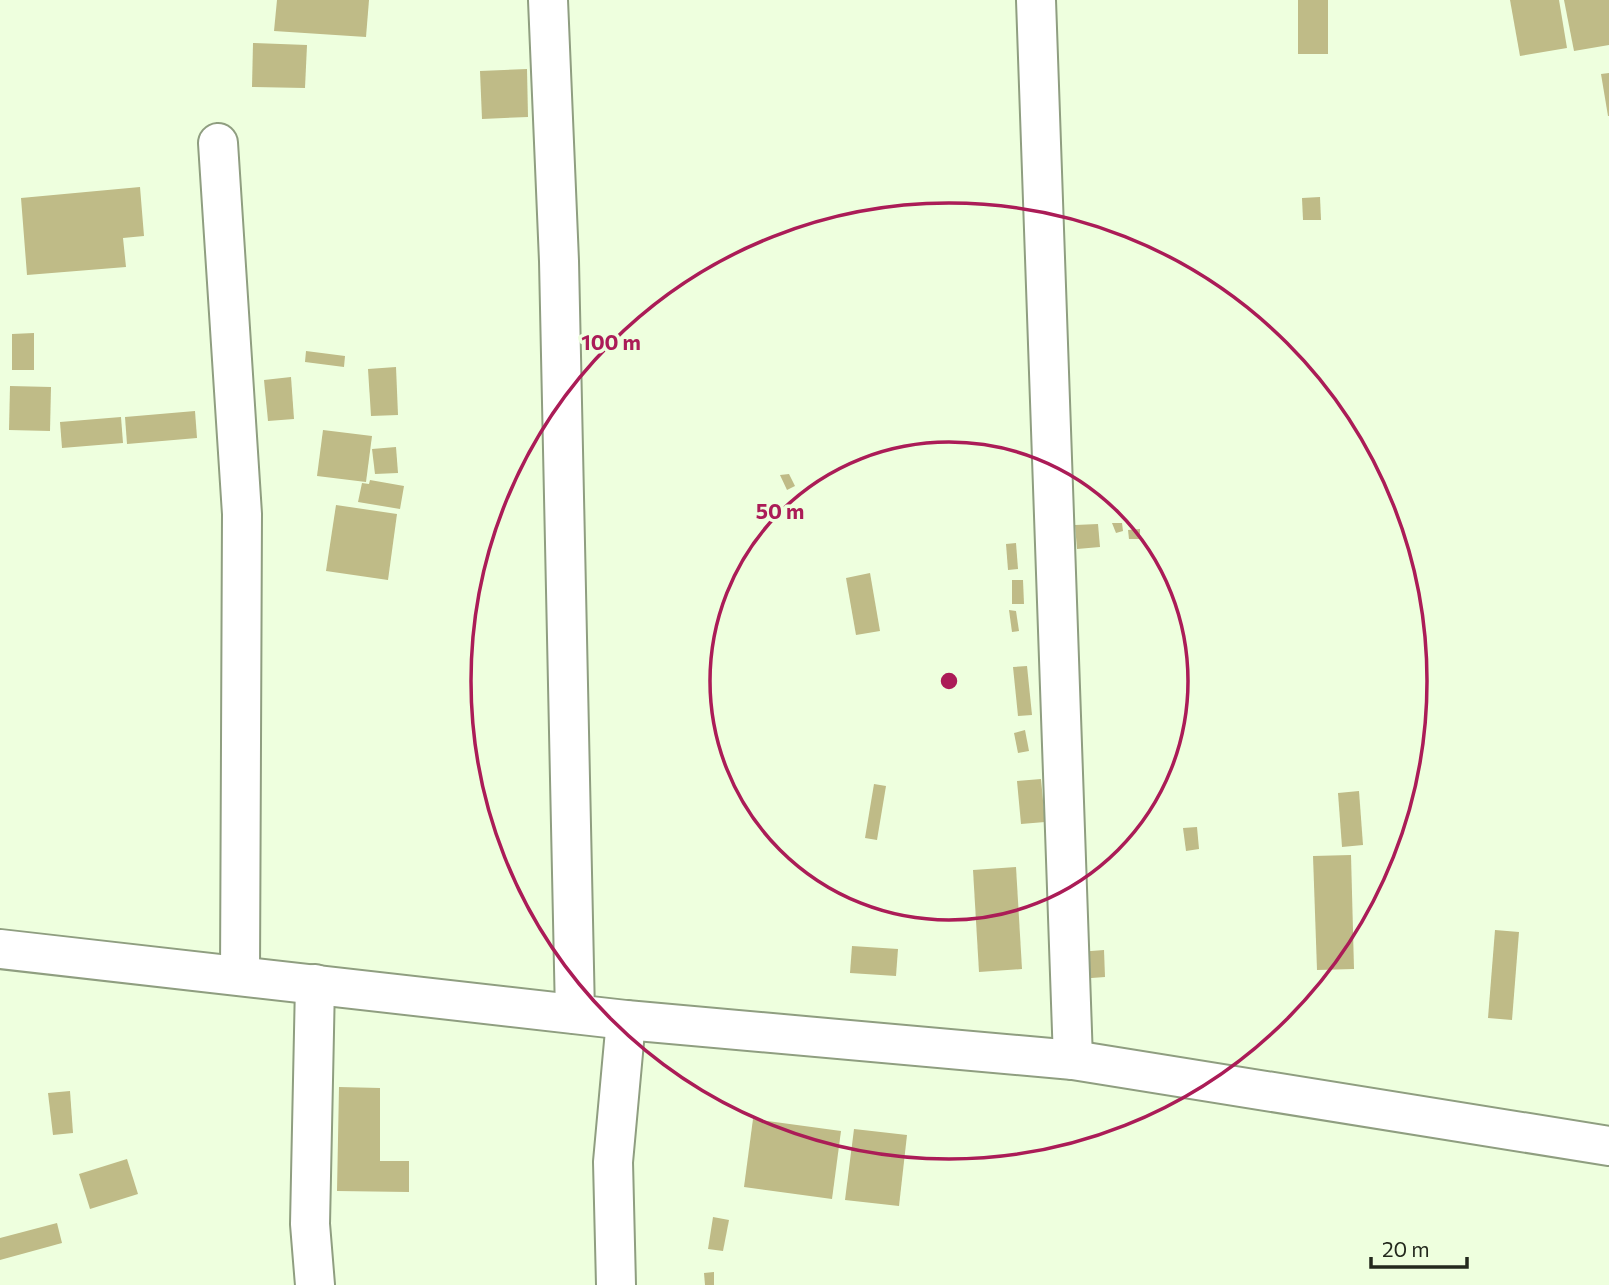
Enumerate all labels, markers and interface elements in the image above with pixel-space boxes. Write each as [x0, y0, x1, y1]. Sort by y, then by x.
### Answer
text: 100 m [581, 329, 641, 354]
text: 50 m [756, 498, 804, 523]
centre of rings [937, 669, 961, 693]
scale bar [1371, 1226, 1467, 1270]
text: 20 m [1382, 1236, 1430, 1261]

